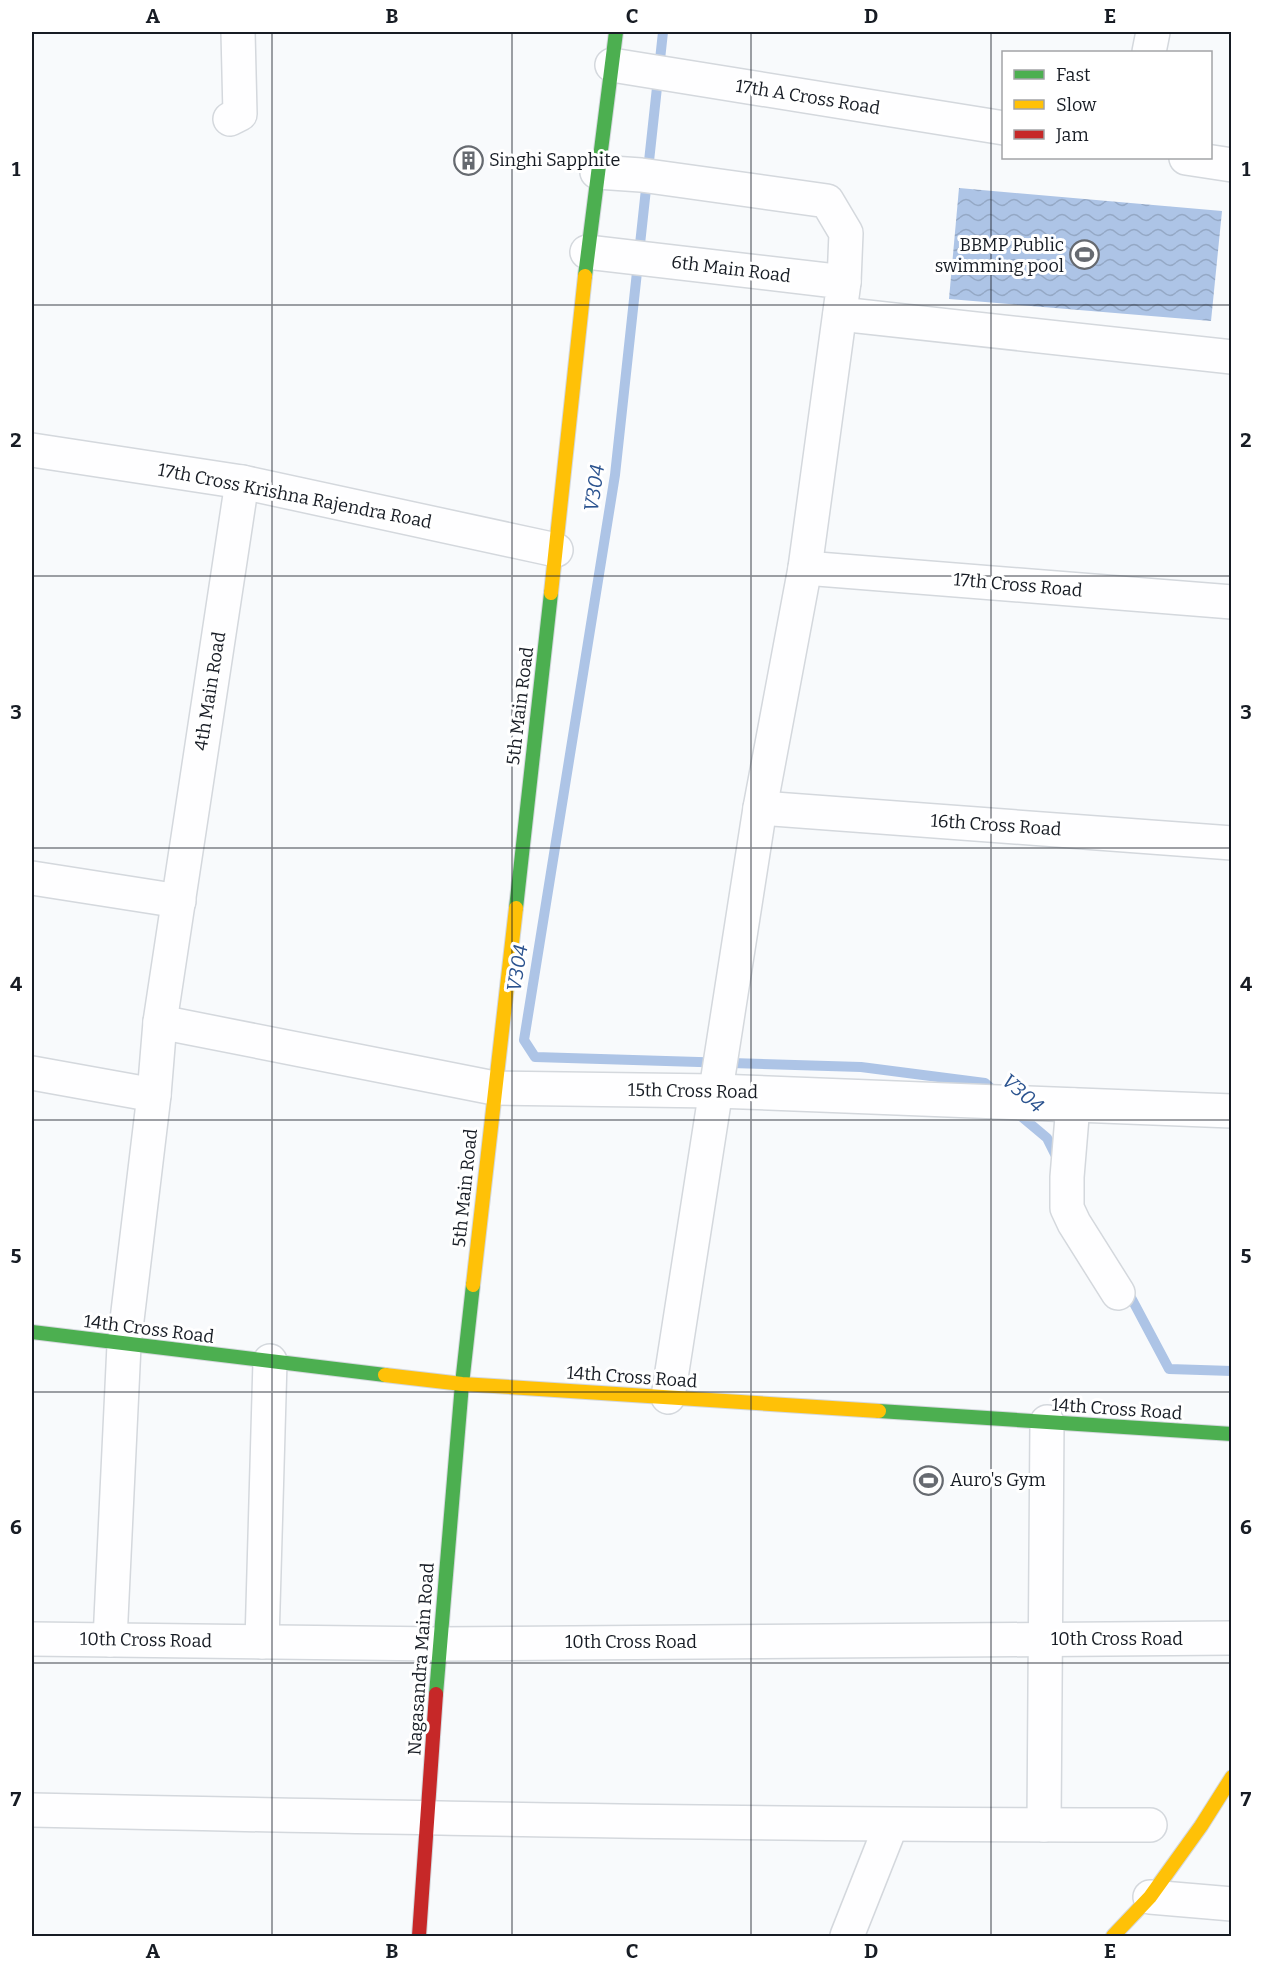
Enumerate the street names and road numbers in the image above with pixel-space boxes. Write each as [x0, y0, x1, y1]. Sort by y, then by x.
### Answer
street label: 17th A Cross Road [734, 75, 882, 119]
street label: 6th Main Road [670, 251, 792, 287]
street label: 17th Cross Krishna Rajendra Road [156, 459, 434, 533]
street label: 17th Cross Road [953, 568, 1084, 602]
street label: 4th Main Road [190, 630, 230, 752]
street label: 5th Main Road [502, 645, 538, 766]
street label: 16th Cross Road [930, 809, 1062, 841]
street label: 15th Cross Road [628, 1079, 759, 1103]
street label: 5th Main Road [448, 1127, 482, 1248]
street label: 14th Cross Road [83, 1310, 216, 1348]
street label: 14th Cross Road [566, 1361, 698, 1393]
street label: 14th Cross Road [1051, 1393, 1183, 1425]
street label: Nagasandra Main Road [403, 1562, 439, 1756]
street label: 10th Cross Road [80, 1628, 213, 1652]
street label: 10th Cross Road [1051, 1628, 1183, 1650]
street label: 10th Cross Road [565, 1631, 697, 1653]

